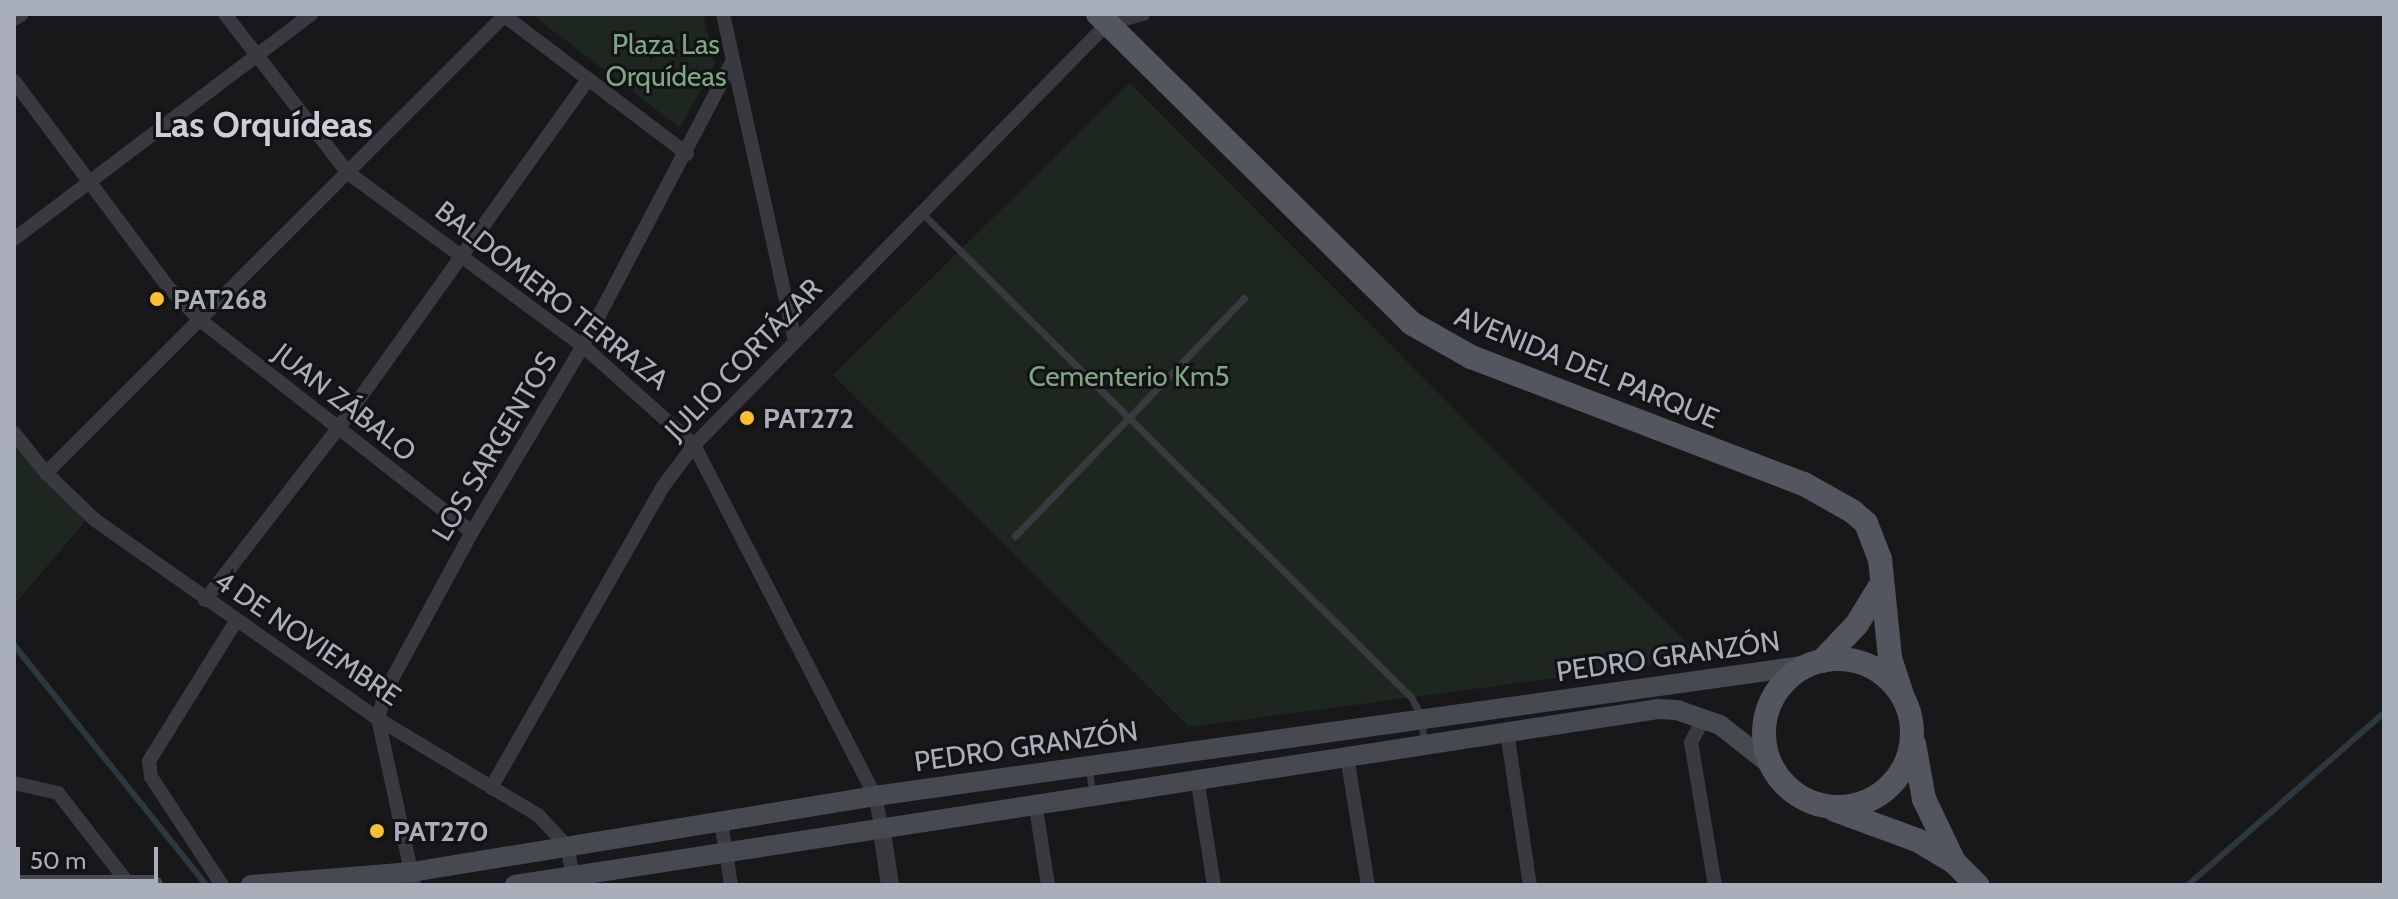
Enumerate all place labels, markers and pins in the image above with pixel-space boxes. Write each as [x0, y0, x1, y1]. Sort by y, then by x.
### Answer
place label: PAT268 [173, 282, 268, 316]
marker: PAT268 [148, 290, 166, 308]
place label: PAT272 [763, 401, 854, 435]
marker: PAT272 [738, 409, 756, 427]
place label: PAT270 [393, 814, 489, 848]
marker: PAT270 [368, 822, 386, 840]

